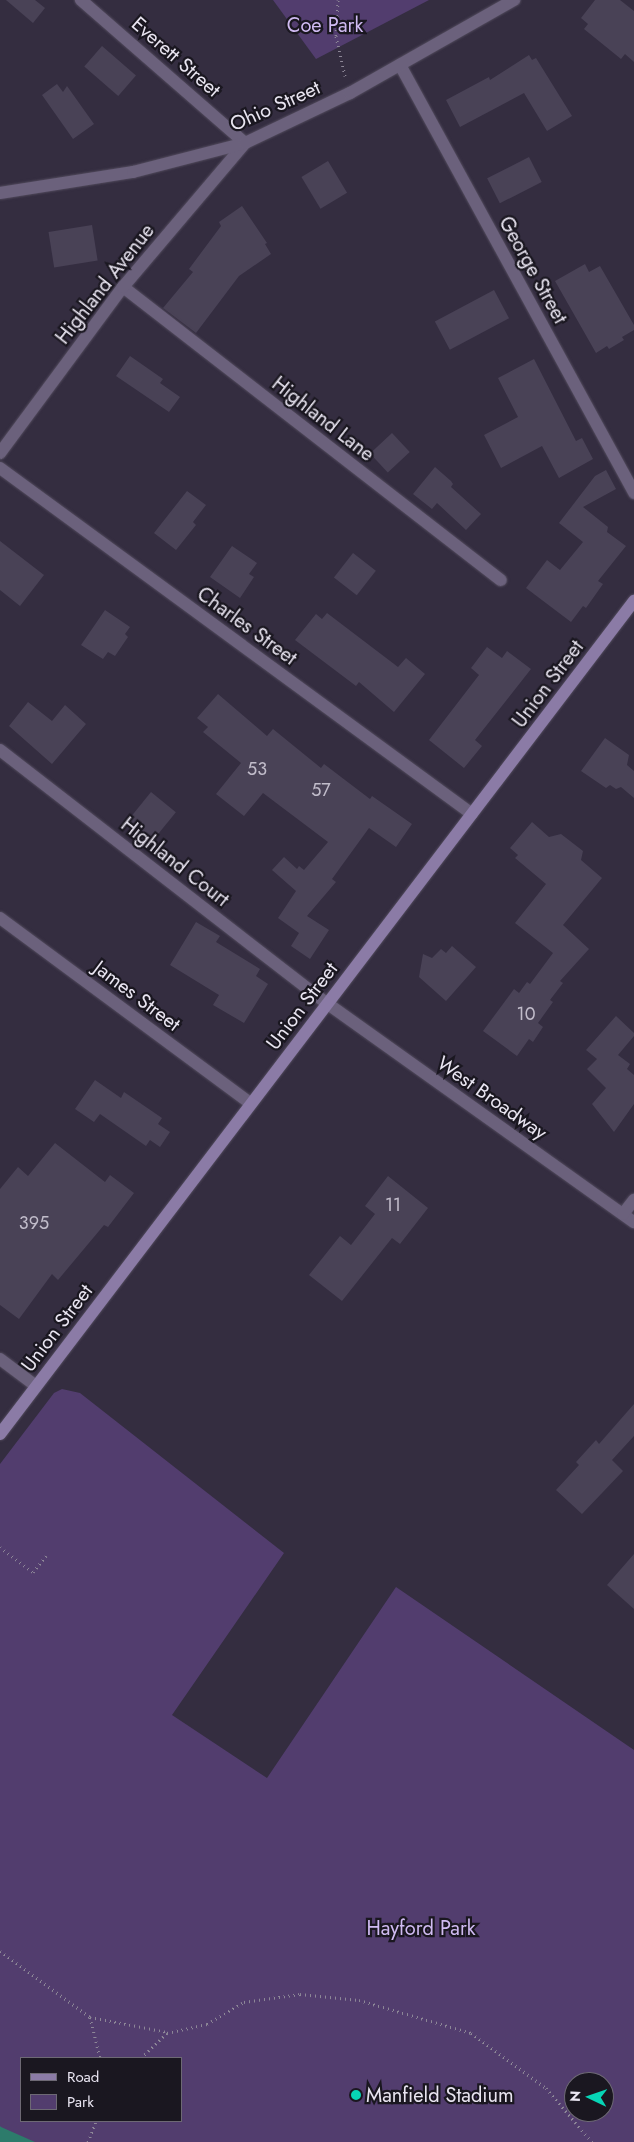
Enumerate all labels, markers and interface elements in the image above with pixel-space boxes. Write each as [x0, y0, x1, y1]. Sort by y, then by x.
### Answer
street label: Everett Street [127, 12, 225, 102]
park label: Coe Park [287, 13, 363, 37]
street label: Ohio Street [226, 75, 324, 137]
street label: George Street [494, 212, 572, 328]
street label: Highland Avenue [51, 219, 159, 349]
street label: Highland Lane [267, 372, 379, 466]
street label: Charles Street [192, 582, 302, 670]
street label: Union Street [507, 636, 589, 732]
house number: 53 [247, 758, 267, 780]
house number: 57 [311, 779, 331, 801]
street label: Highland Court [116, 812, 234, 912]
street label: James Street [89, 956, 185, 1036]
street label: Union Street [261, 958, 343, 1054]
house number: 10 [517, 1003, 535, 1025]
street label: West Broadway [432, 1051, 552, 1145]
house number: 11 [385, 1194, 401, 1216]
house number: 395 [19, 1212, 49, 1234]
street label: Union Street [16, 1280, 98, 1376]
park label: Hayford Park [366, 1916, 476, 1940]
legend [20, 2057, 182, 2122]
text: Road [67, 2066, 99, 2088]
north arrow [564, 2072, 614, 2122]
place label: Manfield Stadium [366, 2083, 514, 2107]
marker: Manfield Stadium [350, 2089, 362, 2101]
text: N [565, 2090, 585, 2102]
text: Park [67, 2091, 94, 2113]

